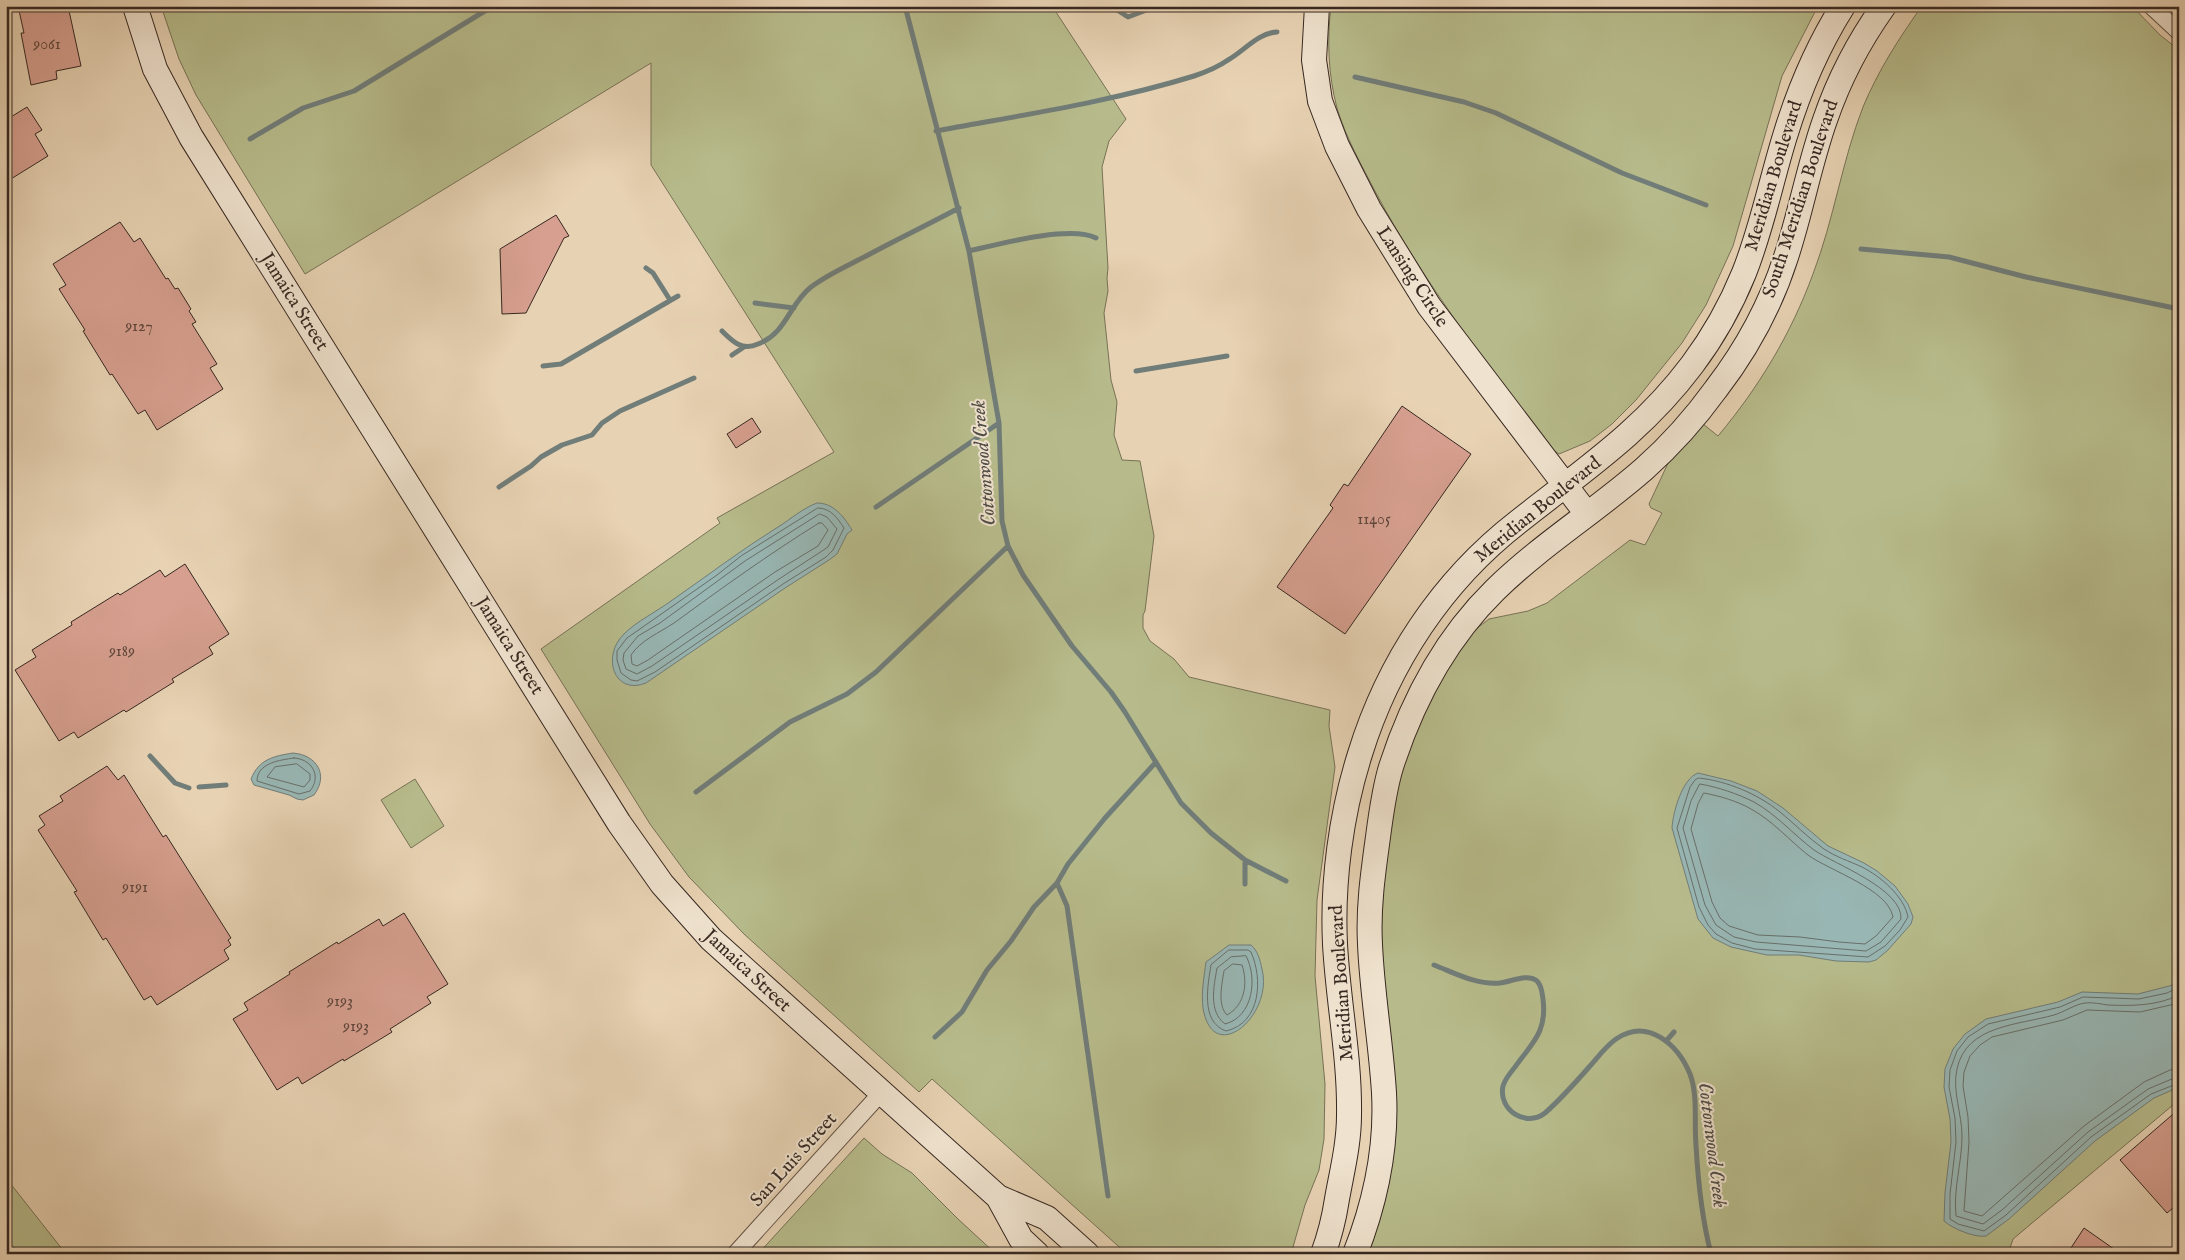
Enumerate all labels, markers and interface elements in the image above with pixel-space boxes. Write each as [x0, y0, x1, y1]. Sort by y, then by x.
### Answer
house number: 9061 [32, 35, 61, 55]
street label: South Meridian Boulevard [1758, 96, 1845, 301]
street label: Meridian Boulevard [1740, 97, 1809, 254]
street label: Lansing Circle [1370, 222, 1454, 332]
street label: Jamaica Street [253, 247, 334, 356]
house number: 9127 [124, 317, 153, 337]
water label: Cottonwood Creek [966, 399, 1002, 527]
street label: Meridian Boulevard [1470, 451, 1607, 568]
house number: 11405 [1357, 510, 1391, 530]
street label: Jamaica Street [468, 591, 549, 700]
house number: 9189 [108, 642, 135, 662]
house number: 9191 [121, 878, 148, 898]
street label: Meridian Boulevard [1325, 903, 1359, 1062]
street label: Jamaica Street [697, 923, 796, 1018]
house number: 9193 [326, 992, 353, 1012]
house number: 9193 [342, 1017, 369, 1037]
water label: Cottonwood Creek [1692, 1081, 1732, 1209]
street label: San Luis Street [745, 1108, 843, 1212]

